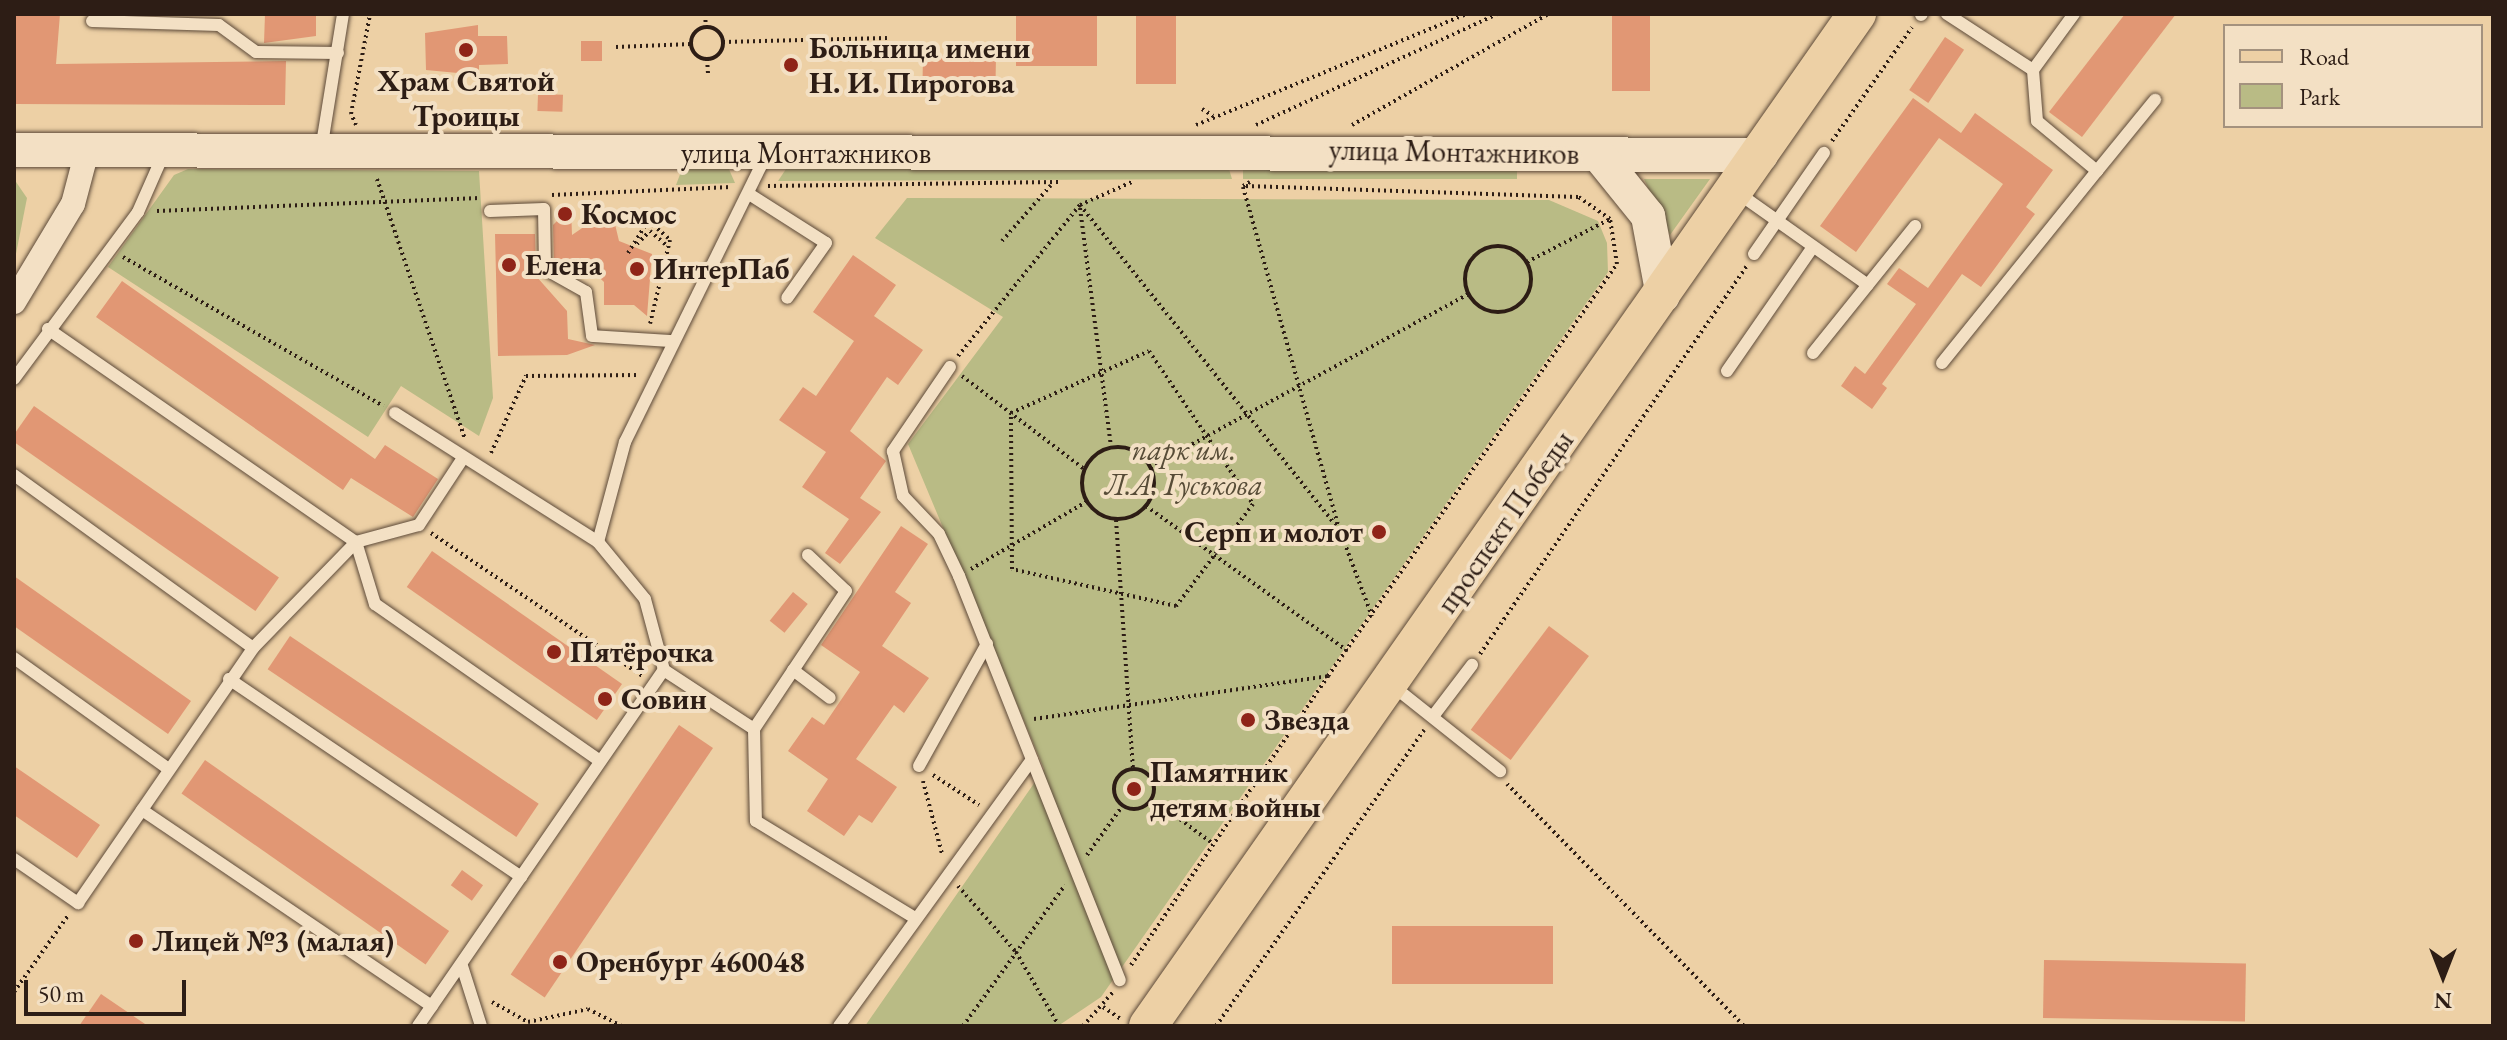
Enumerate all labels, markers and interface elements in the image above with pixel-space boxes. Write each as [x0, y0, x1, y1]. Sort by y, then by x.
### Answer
legend [2223, 24, 2483, 128]
place label: Больница имени Н. И. Пирогова [809, 30, 1030, 100]
marker: Храм Святой Троицы [457, 41, 475, 59]
text: Road [2299, 41, 2349, 72]
marker: Больница имени Н. И. Пирогова [780, 54, 802, 76]
place label: Храм Святой Троицы [377, 63, 555, 134]
text: Park [2299, 81, 2340, 112]
street label: улица Монтажников [1328, 132, 1580, 172]
street label: улица Монтажников [681, 135, 931, 171]
place label: Космос [581, 196, 677, 232]
marker: Космос [556, 205, 574, 223]
place label: Елена [525, 247, 602, 283]
place label: ИнтерПаб [653, 251, 789, 287]
marker: Елена [500, 256, 518, 274]
marker: ИнтерПаб [628, 260, 646, 278]
street label: проспект Победы [1429, 424, 1581, 620]
park label: парк им. Л.А. Гуськова [1105, 432, 1263, 502]
place label: Серп и молот [1184, 514, 1363, 550]
marker: Серп и молот [1370, 523, 1388, 541]
place label: Пятёрочка [570, 634, 714, 670]
marker: Пятёрочка [545, 643, 563, 661]
place label: Совин [621, 681, 707, 717]
marker: Совин [596, 690, 614, 708]
place label: Звезда [1264, 702, 1349, 738]
marker: Звезда [1239, 711, 1257, 729]
place label: Памятник детям войны [1150, 754, 1321, 824]
marker: Памятник детям войны [1125, 780, 1143, 798]
place label: Лицей №3 (малая) [152, 923, 394, 959]
marker: Лицей №3 (малая) [127, 932, 145, 950]
north arrow [2403, 936, 2483, 1016]
place label: Оренбург 460048 [576, 944, 805, 980]
marker: Оренбург 460048 [551, 953, 569, 971]
scale bar [28, 964, 190, 1014]
text: 50 m [38, 978, 85, 1009]
text: N [2434, 986, 2452, 1015]

